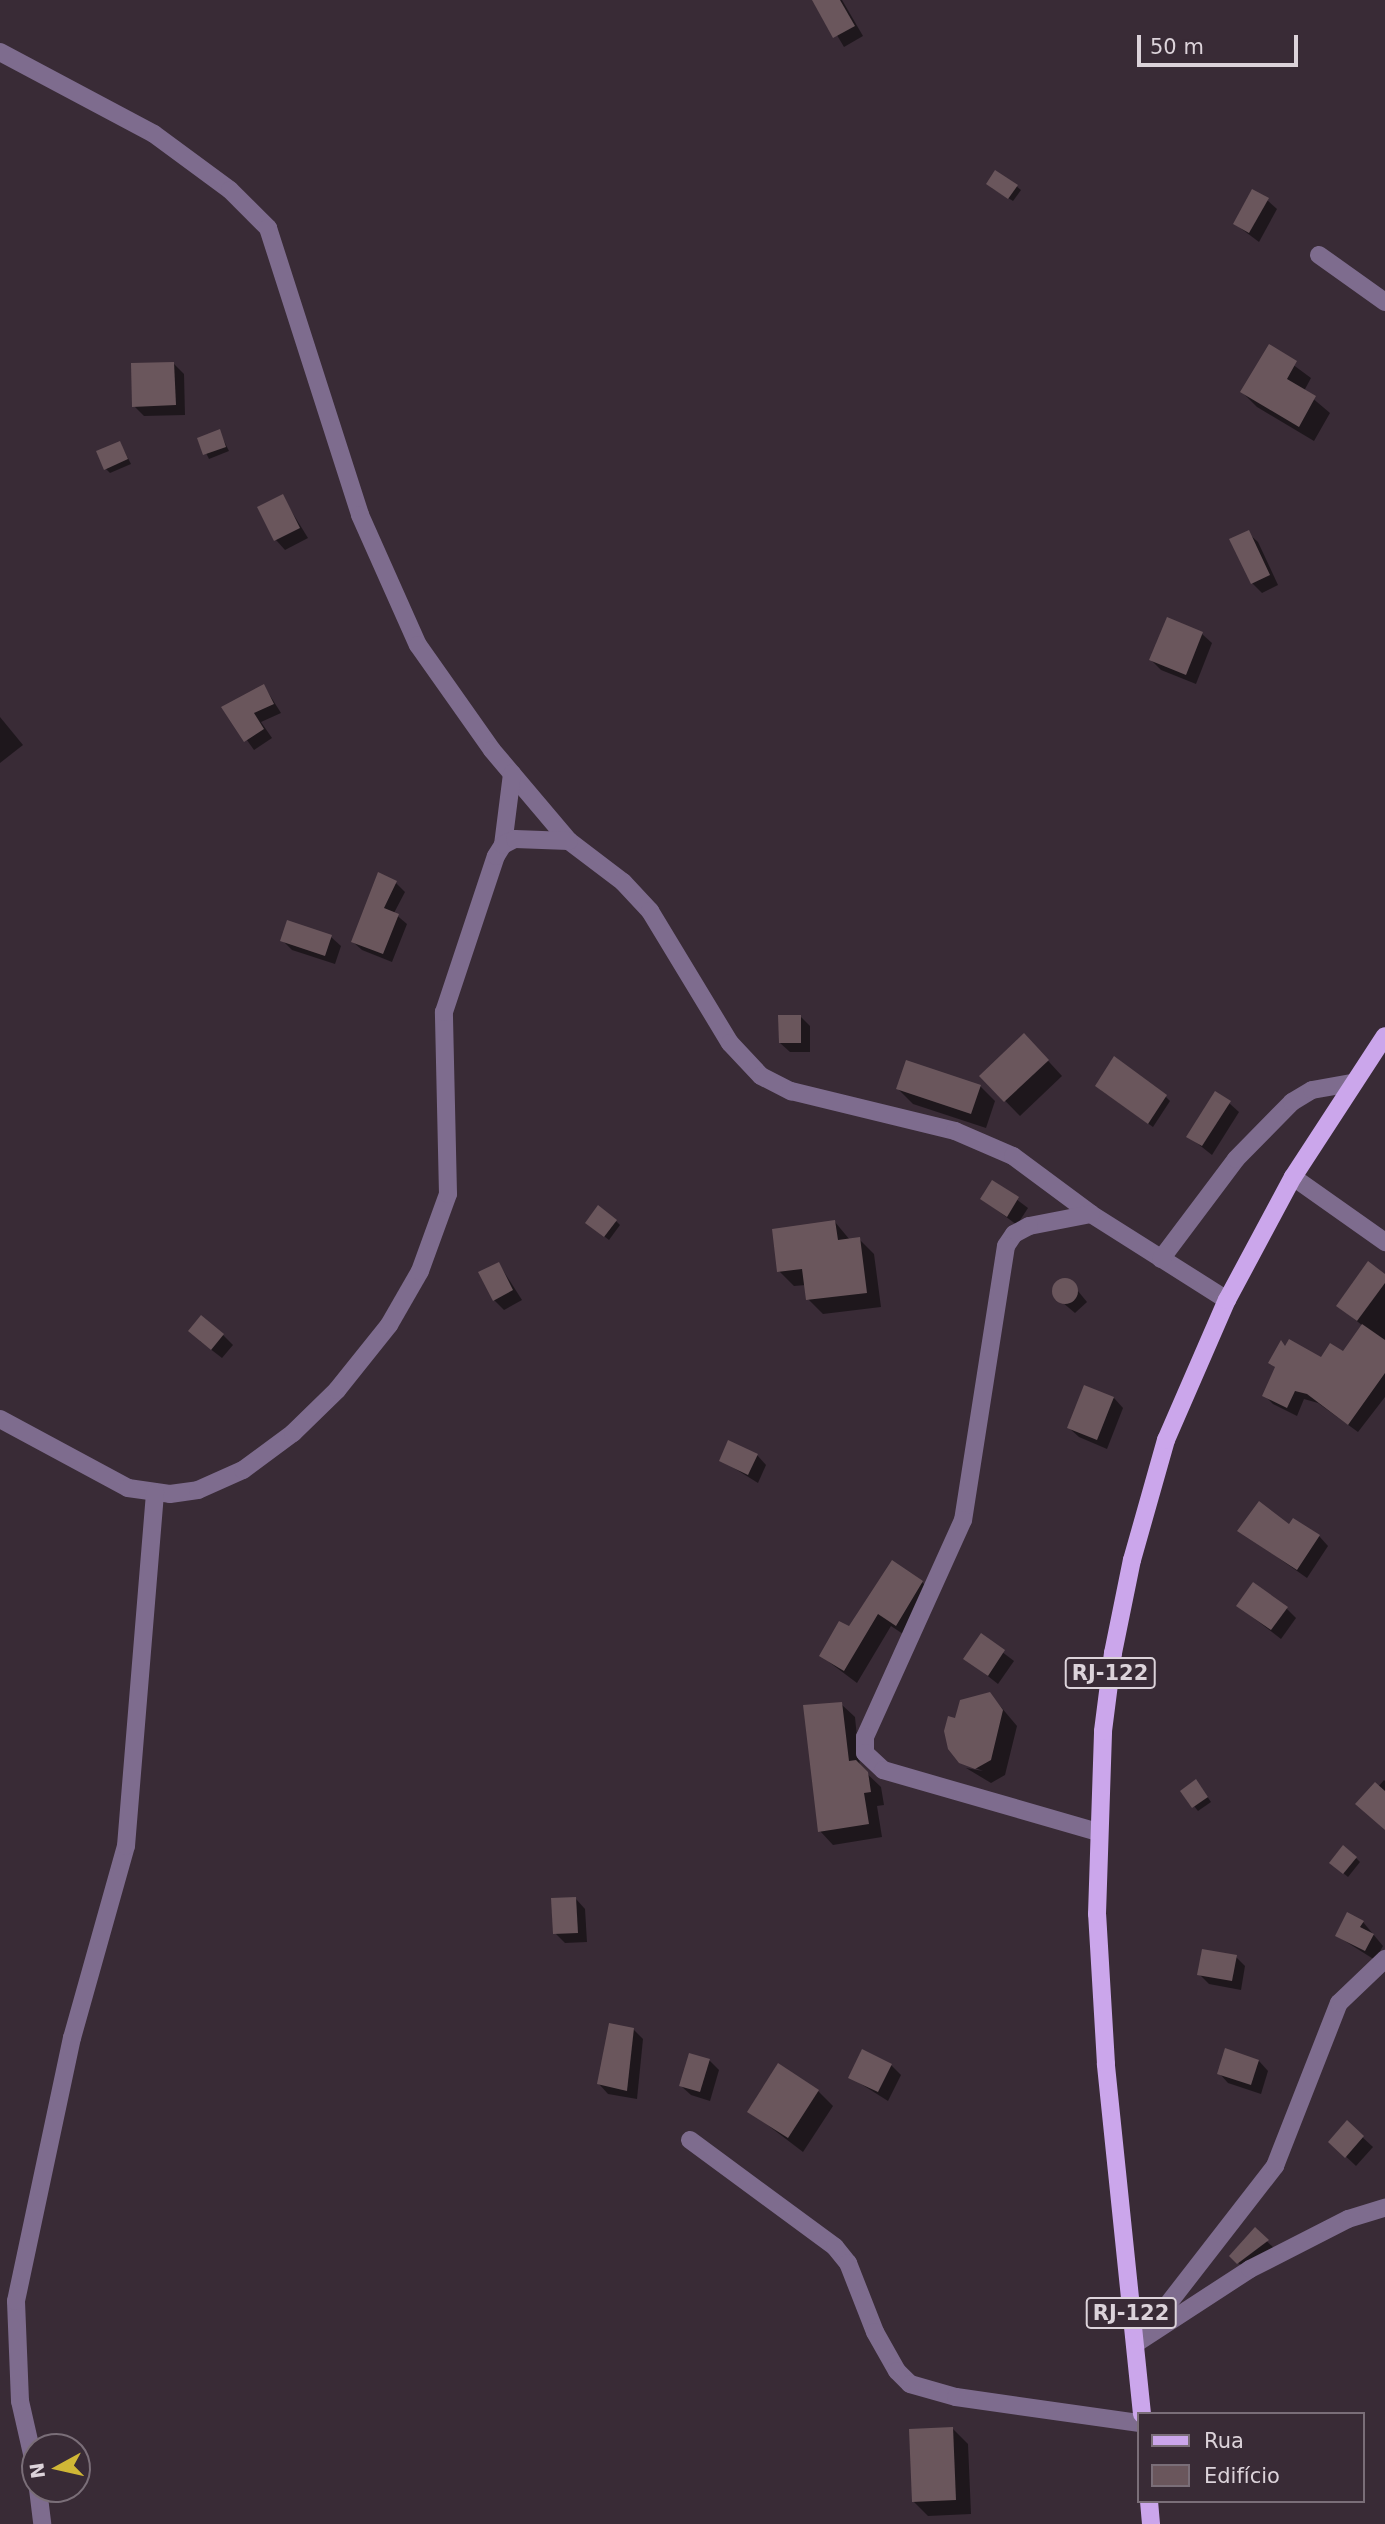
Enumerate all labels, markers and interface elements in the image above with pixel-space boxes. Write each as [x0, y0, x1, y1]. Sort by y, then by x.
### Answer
scale bar [1140, 21, 1301, 65]
text: 50 m [1150, 35, 1204, 59]
road number: RJ-122 [1064, 1656, 1156, 1690]
road number: RJ-122 [1086, 2296, 1176, 2330]
legend [1136, 2412, 1364, 2503]
text: Rua [1204, 2429, 1244, 2453]
north arrow [21, 2433, 91, 2503]
text: N [25, 2461, 49, 2480]
text: Edifício [1204, 2464, 1280, 2488]

